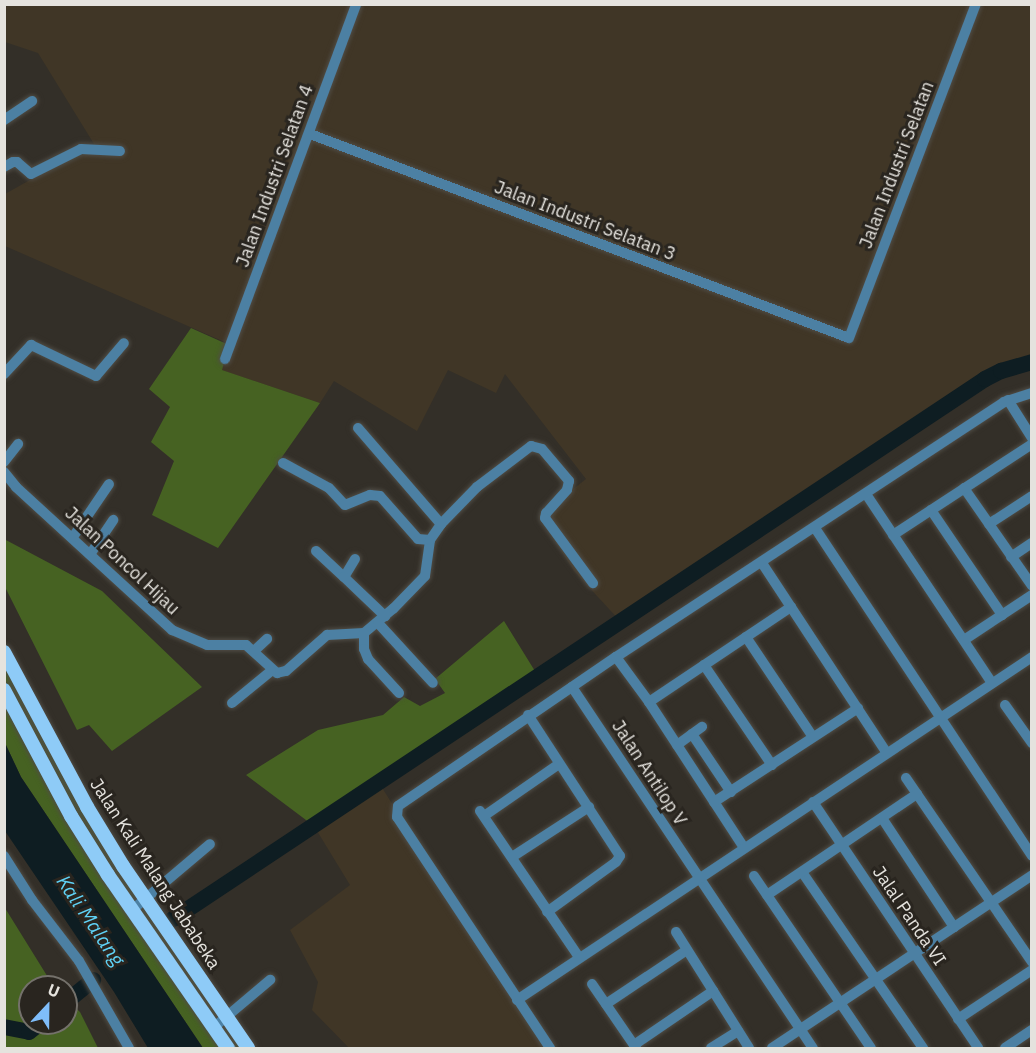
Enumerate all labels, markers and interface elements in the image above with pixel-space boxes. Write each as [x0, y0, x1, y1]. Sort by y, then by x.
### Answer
street label: Jalan Industri Selatan [855, 78, 939, 252]
street label: Jalan Industri Selatan 4 [232, 82, 318, 270]
street label: Jalan Industri Selatan 3 [491, 176, 679, 266]
street label: Jalan Poncol Hijau [60, 503, 184, 619]
street label: Jalan Antilop V [607, 716, 691, 830]
street label: Jalan Kali Malang Jababeka [85, 775, 225, 973]
street label: Jalal Panda VI [868, 862, 950, 970]
water label: Kali Malang [52, 870, 130, 970]
north arrow [18, 975, 78, 1035]
text: U [45, 979, 63, 1002]

